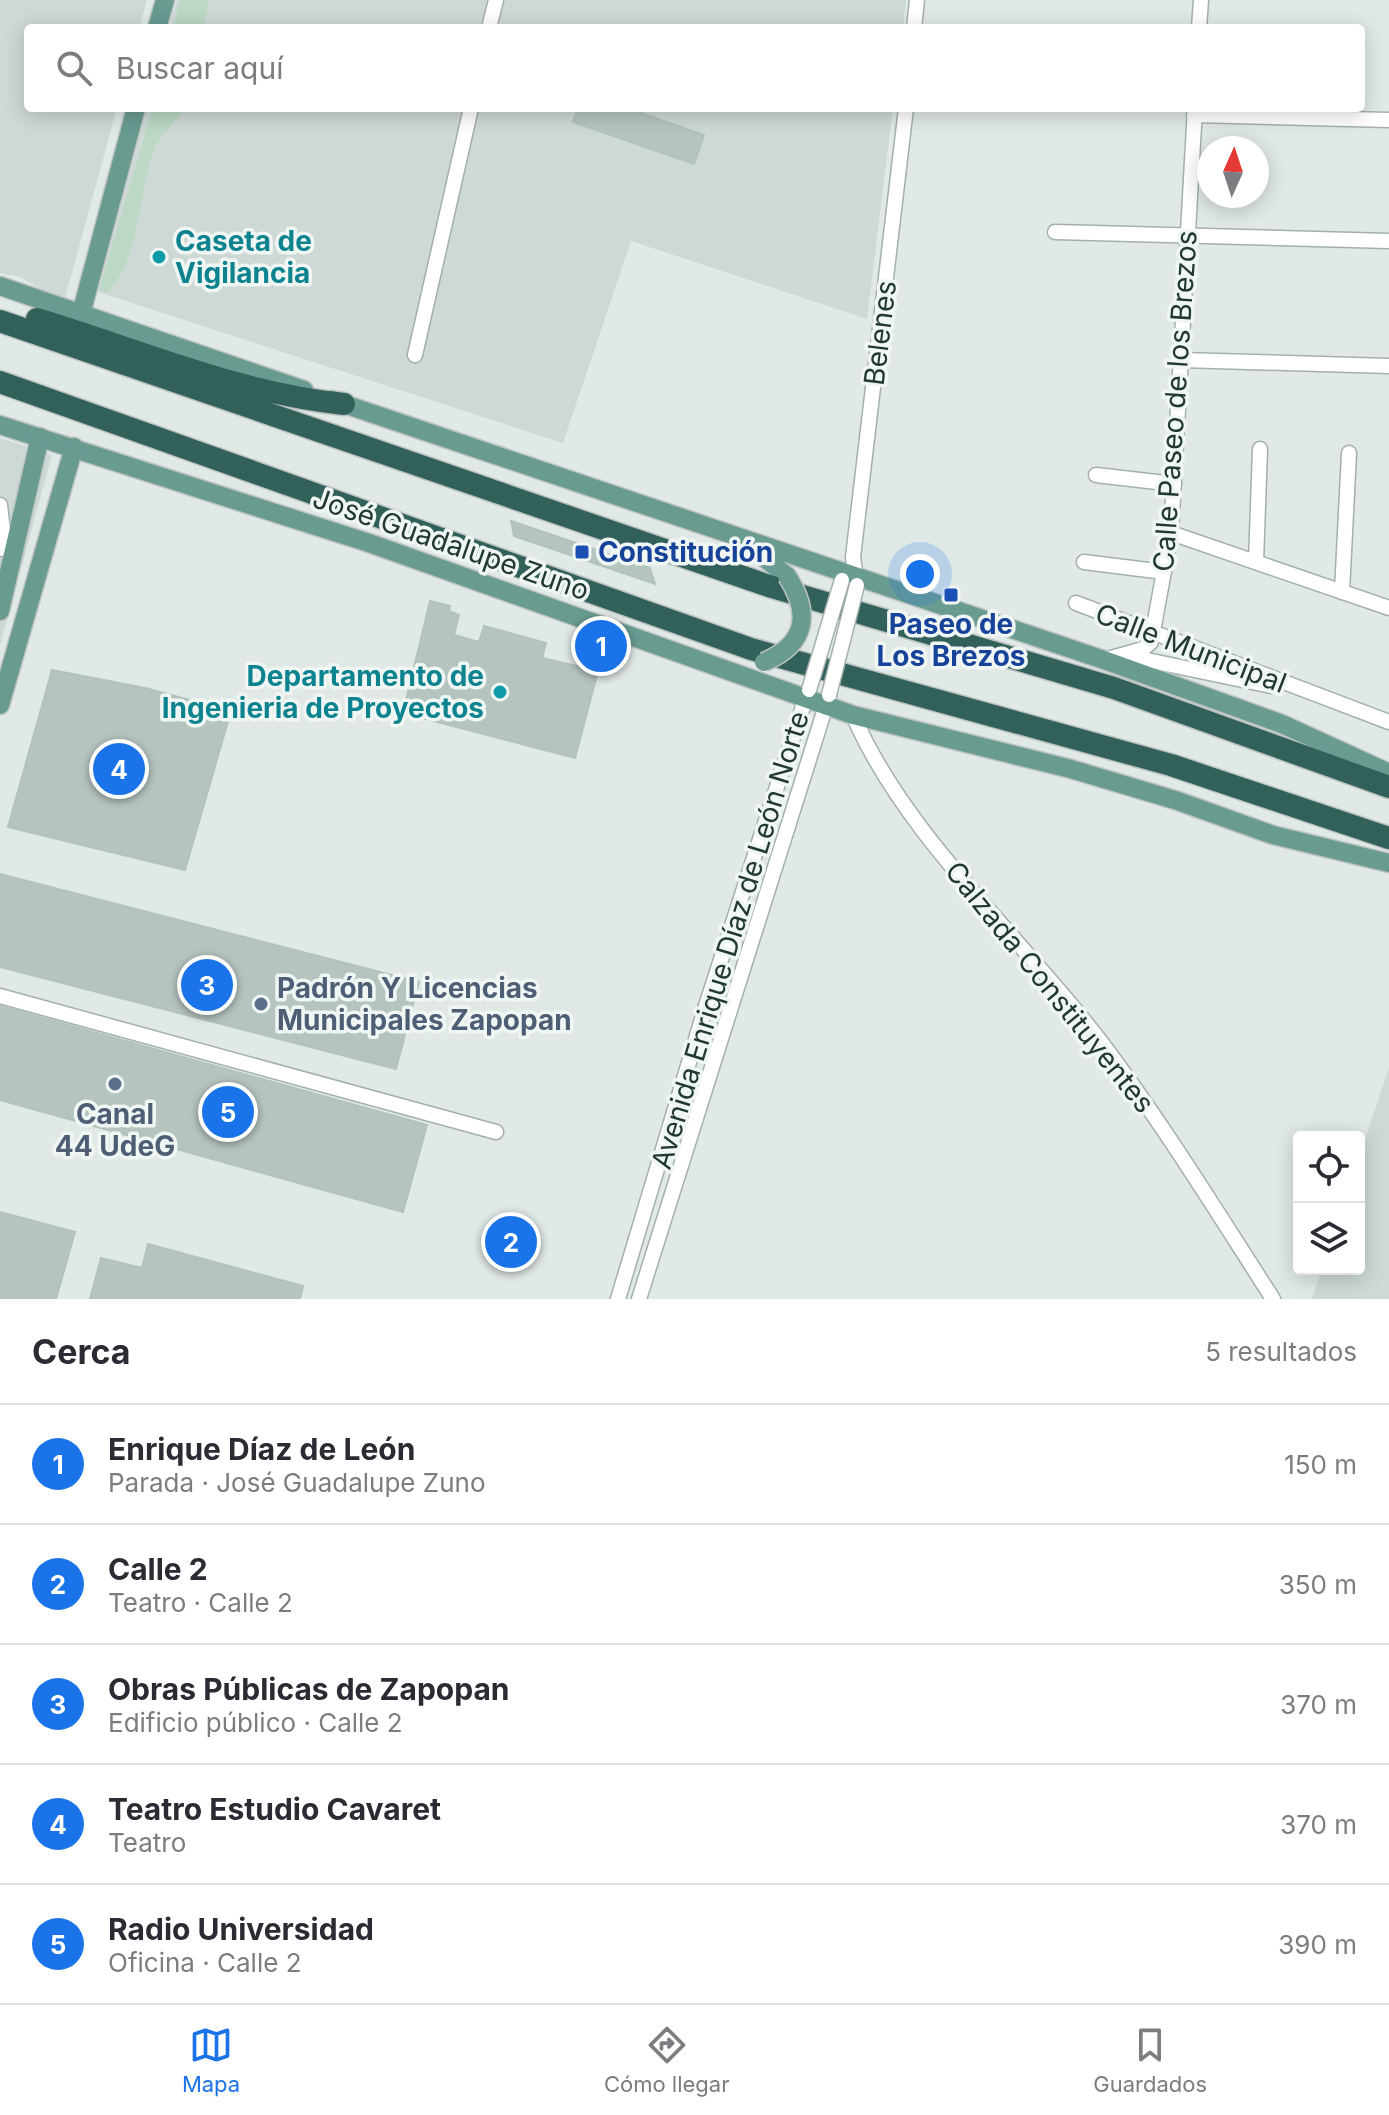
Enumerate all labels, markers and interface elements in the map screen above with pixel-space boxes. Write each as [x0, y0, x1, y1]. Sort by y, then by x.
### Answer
search box [24, 24, 1365, 112]
icon: search [52, 46, 96, 90]
text: Buscar aquí [116, 50, 283, 86]
north arrow [1197, 136, 1269, 208]
place label: Caseta de Vigilancia [175, 224, 312, 290]
street label: Calle Paseo de los Brezos [1146, 229, 1204, 573]
marker: Caseta de Vigilancia [150, 248, 168, 266]
street label: Belenes [857, 279, 903, 387]
street label: José Guadalupe Zuno [308, 481, 594, 607]
place label: Constitución [598, 535, 773, 569]
marker: Constitución [573, 543, 591, 561]
your location [900, 554, 940, 594]
marker: Paseo de Los Brezos [942, 586, 960, 604]
street label: Calle Municipal [1091, 596, 1291, 700]
place label: Paseo de Los Brezos [876, 607, 1026, 673]
pin: 1 [575, 616, 627, 676]
place label: Departamento de Ingenieria de Proyectos [162, 659, 484, 725]
marker: Departamento de Ingenieria de Proyectos [491, 683, 509, 701]
street label: Avenida Enrique Díaz de León Norte [644, 707, 816, 1173]
pin: 4 [93, 739, 145, 799]
street label: Calzada Constituyentes [938, 855, 1162, 1119]
pin: 3 [181, 955, 233, 1015]
place label: Padrón Y Licencias Municipales Zapopan [277, 971, 572, 1037]
marker: Padrón Y Licencias Municipales Zapopan [252, 995, 270, 1013]
marker: Canal 44 UdeG [106, 1075, 124, 1093]
pin: 5 [202, 1082, 254, 1142]
place label: Canal 44 UdeG [55, 1097, 175, 1163]
map controls [1293, 1131, 1365, 1275]
button: locate [1293, 1131, 1365, 1203]
button: layers [1293, 1203, 1365, 1275]
pin: 2 [485, 1212, 537, 1272]
text: Cerca [32, 1331, 131, 1372]
text: 5 resultados [1205, 1336, 1357, 1367]
text: Enrique Díaz de León [108, 1431, 415, 1467]
text: 1 [52, 1449, 64, 1480]
text: 150 m [1284, 1449, 1357, 1480]
text: Parada · José Guadalupe Zuno [108, 1467, 485, 1498]
text: Calle 2 [108, 1551, 208, 1587]
text: 2 [50, 1569, 66, 1600]
text: 350 m [1279, 1569, 1357, 1600]
text: Teatro · Calle 2 [108, 1587, 293, 1618]
text: Obras Públicas de Zapopan [108, 1671, 510, 1707]
text: 3 [50, 1689, 66, 1720]
text: 370 m [1280, 1689, 1357, 1720]
text: Edificio público · Calle 2 [108, 1707, 403, 1738]
text: Teatro Estudio Cavaret [108, 1791, 441, 1827]
text: 4 [49, 1809, 67, 1840]
text: 370 m [1280, 1809, 1357, 1840]
text: Teatro [108, 1827, 186, 1858]
text: Radio Universidad [108, 1911, 374, 1947]
text: 5 [50, 1929, 66, 1960]
text: 390 m [1278, 1929, 1357, 1960]
text: Oficina · Calle 2 [108, 1947, 302, 1978]
tab: Mapa [182, 2023, 240, 2097]
tab: Cómo llegar [604, 2023, 729, 2097]
tab: Guardados [1093, 2023, 1207, 2097]

